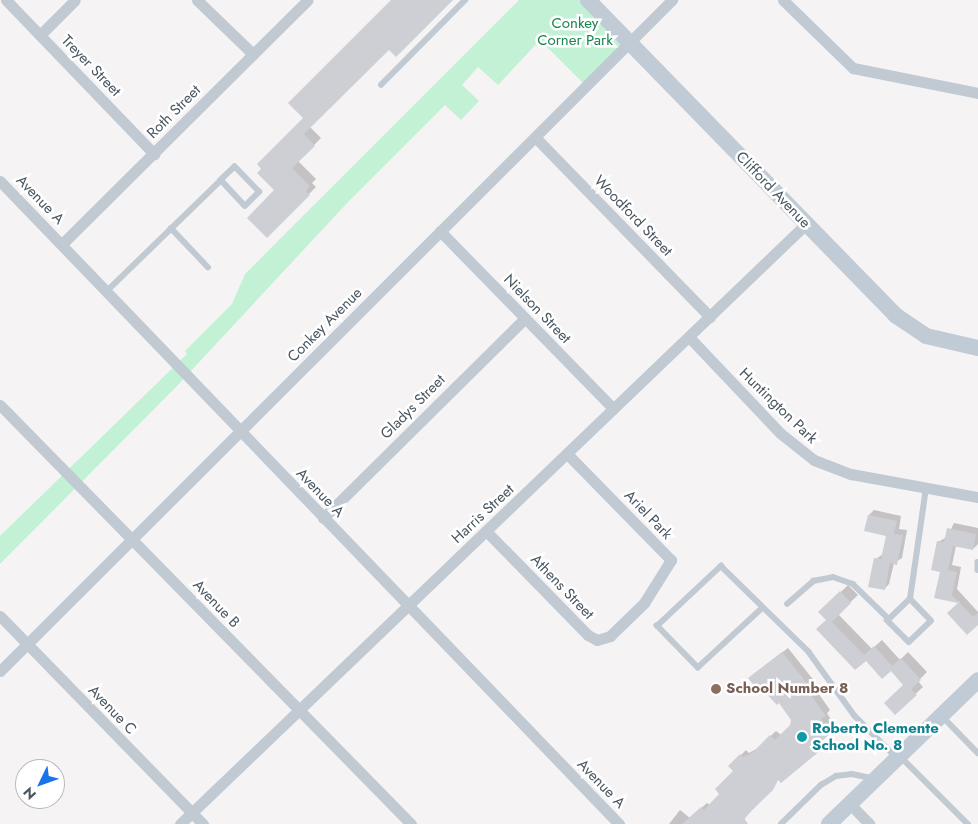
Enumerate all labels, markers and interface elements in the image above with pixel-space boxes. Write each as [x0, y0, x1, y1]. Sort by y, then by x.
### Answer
park label: Conkey Corner Park [537, 14, 613, 49]
street label: Treyer Street [58, 32, 124, 100]
street label: Roth Street [143, 81, 205, 143]
street label: Clifford Avenue [732, 148, 814, 232]
street label: Avenue A [12, 172, 68, 228]
street label: Woodford Street [590, 172, 676, 260]
street label: Nielson Street [500, 271, 574, 347]
street label: Conkey Avenue [284, 284, 366, 366]
street label: Huntington Park [735, 364, 821, 448]
street label: Gladys Street [377, 371, 449, 443]
street label: Avenue A [292, 465, 348, 521]
street label: Harris Street [448, 481, 518, 547]
street label: Ariel Park [620, 487, 676, 543]
street label: Athens Street [527, 551, 597, 623]
street label: Avenue B [189, 576, 243, 632]
place label: School Number 8 [726, 680, 848, 698]
street label: Avenue C [84, 682, 140, 738]
marker: School Number 8 [710, 683, 722, 695]
place label: Roberto Clemente School No. 8 [812, 719, 939, 754]
marker: Roberto Clemente School No. 8 [796, 731, 808, 743]
street label: Avenue A [573, 756, 629, 812]
north arrow [15, 759, 65, 809]
text: N [18, 783, 41, 804]

